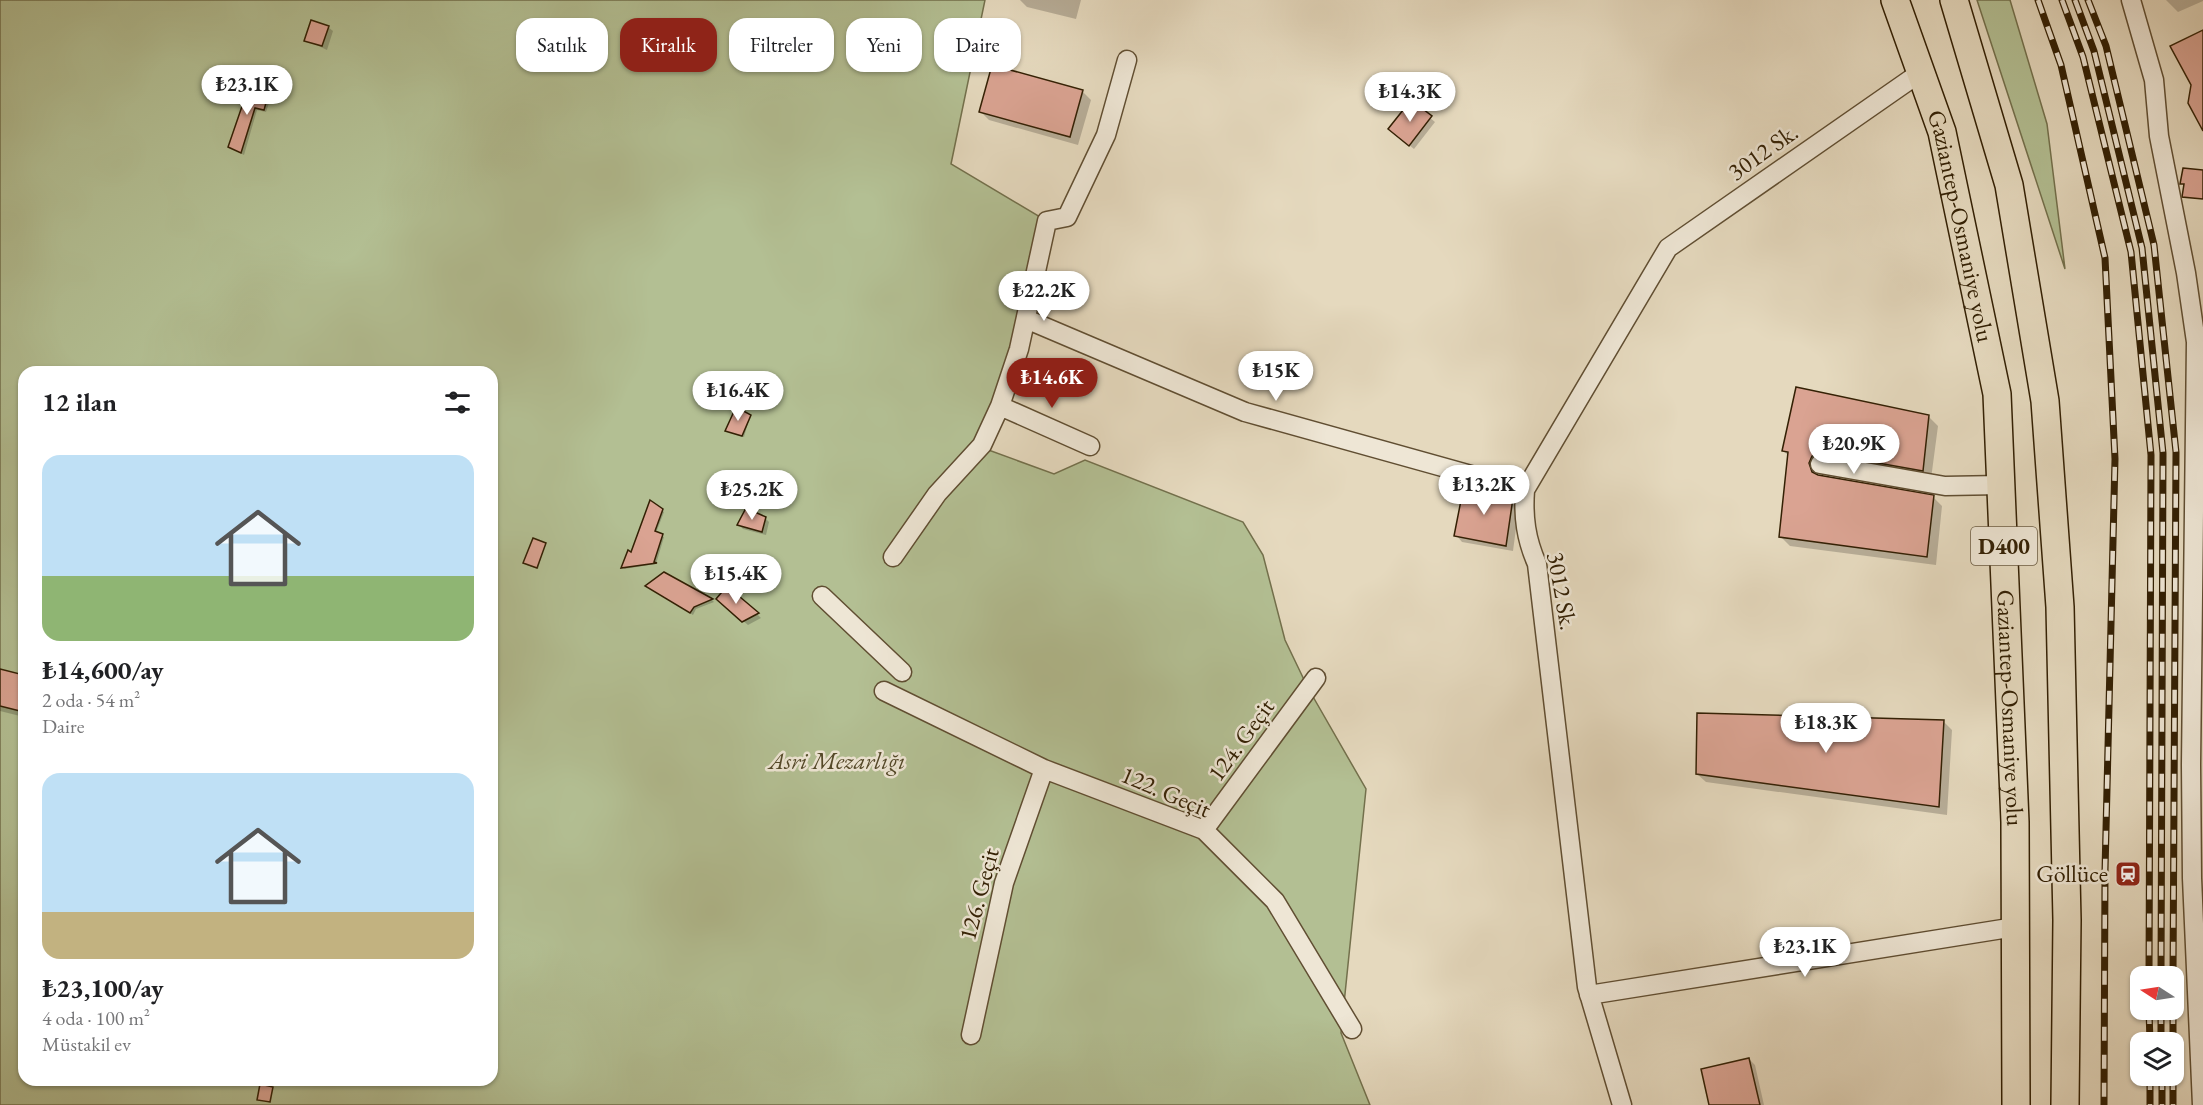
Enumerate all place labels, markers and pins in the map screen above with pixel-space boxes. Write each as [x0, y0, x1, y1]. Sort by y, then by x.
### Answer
pin: ₺23.1K [198, 65, 296, 116]
pin: ₺14.3K [1361, 72, 1459, 123]
pin: ₺22.2K [995, 271, 1093, 322]
pin: ₺15K [1240, 351, 1312, 402]
pin: ₺14.6K [1003, 358, 1101, 409]
pin: ₺16.4K [689, 371, 787, 422]
pin: ₺20.9K [1805, 424, 1903, 475]
pin: ₺13.2K [1435, 465, 1533, 516]
pin: ₺25.2K [703, 470, 801, 521]
pin: ₺15.4K [687, 554, 785, 605]
pin: ₺18.3K [1777, 703, 1875, 754]
place label: Göllüce [2036, 858, 2108, 889]
station icon: Göllüce [2113, 859, 2143, 889]
pin: ₺23.1K [1756, 927, 1854, 978]

